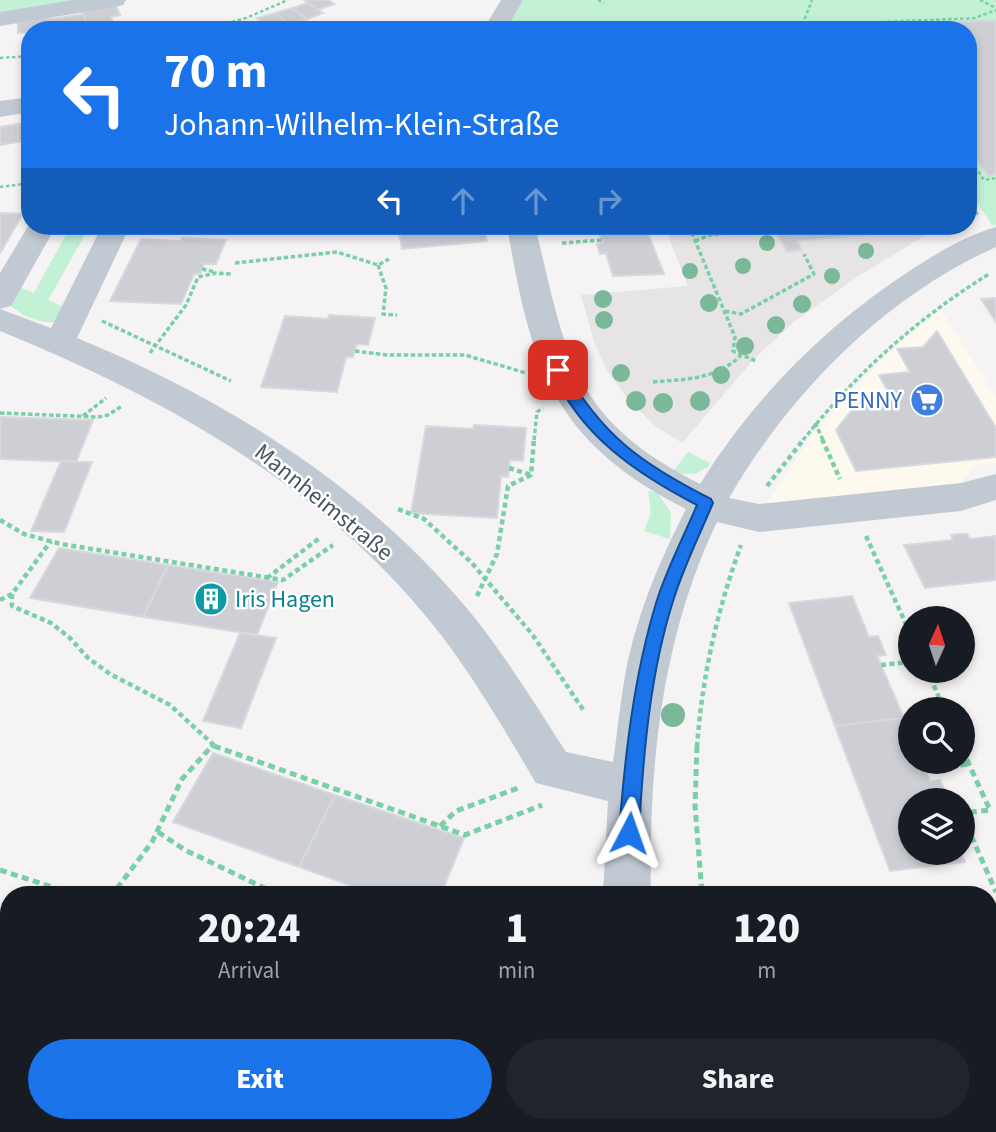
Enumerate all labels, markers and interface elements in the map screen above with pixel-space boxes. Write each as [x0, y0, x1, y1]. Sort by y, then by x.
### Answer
text: 70 m [164, 37, 268, 107]
icon: left [49, 49, 140, 140]
text: Johann-Wilhelm-Klein-Straße [164, 102, 559, 148]
icon: left [371, 182, 409, 220]
icon: ahead [444, 182, 482, 220]
icon: ahead [517, 182, 555, 220]
icon: right [590, 182, 628, 220]
pin [528, 340, 588, 400]
icon: arrive [539, 351, 577, 389]
supermarket icon: PENNY [908, 381, 946, 419]
place label: PENNY [833, 383, 903, 418]
street label: Mannheimstraße [247, 435, 401, 569]
building icon: Iris Hagen [192, 580, 230, 618]
place label: Iris Hagen [235, 582, 335, 617]
north arrow [898, 606, 975, 682]
map controls [898, 606, 975, 865]
button: search [898, 697, 975, 774]
button: layers [898, 788, 975, 865]
position arrow [592, 796, 666, 870]
text: 20:24 [198, 899, 300, 959]
text: 1 [505, 899, 528, 959]
text: 120 [733, 899, 800, 959]
text: Arrival [218, 954, 280, 987]
text: min [498, 954, 535, 987]
text: m [757, 954, 776, 987]
button: Exit [28, 1039, 492, 1119]
button: Share [506, 1039, 970, 1119]

